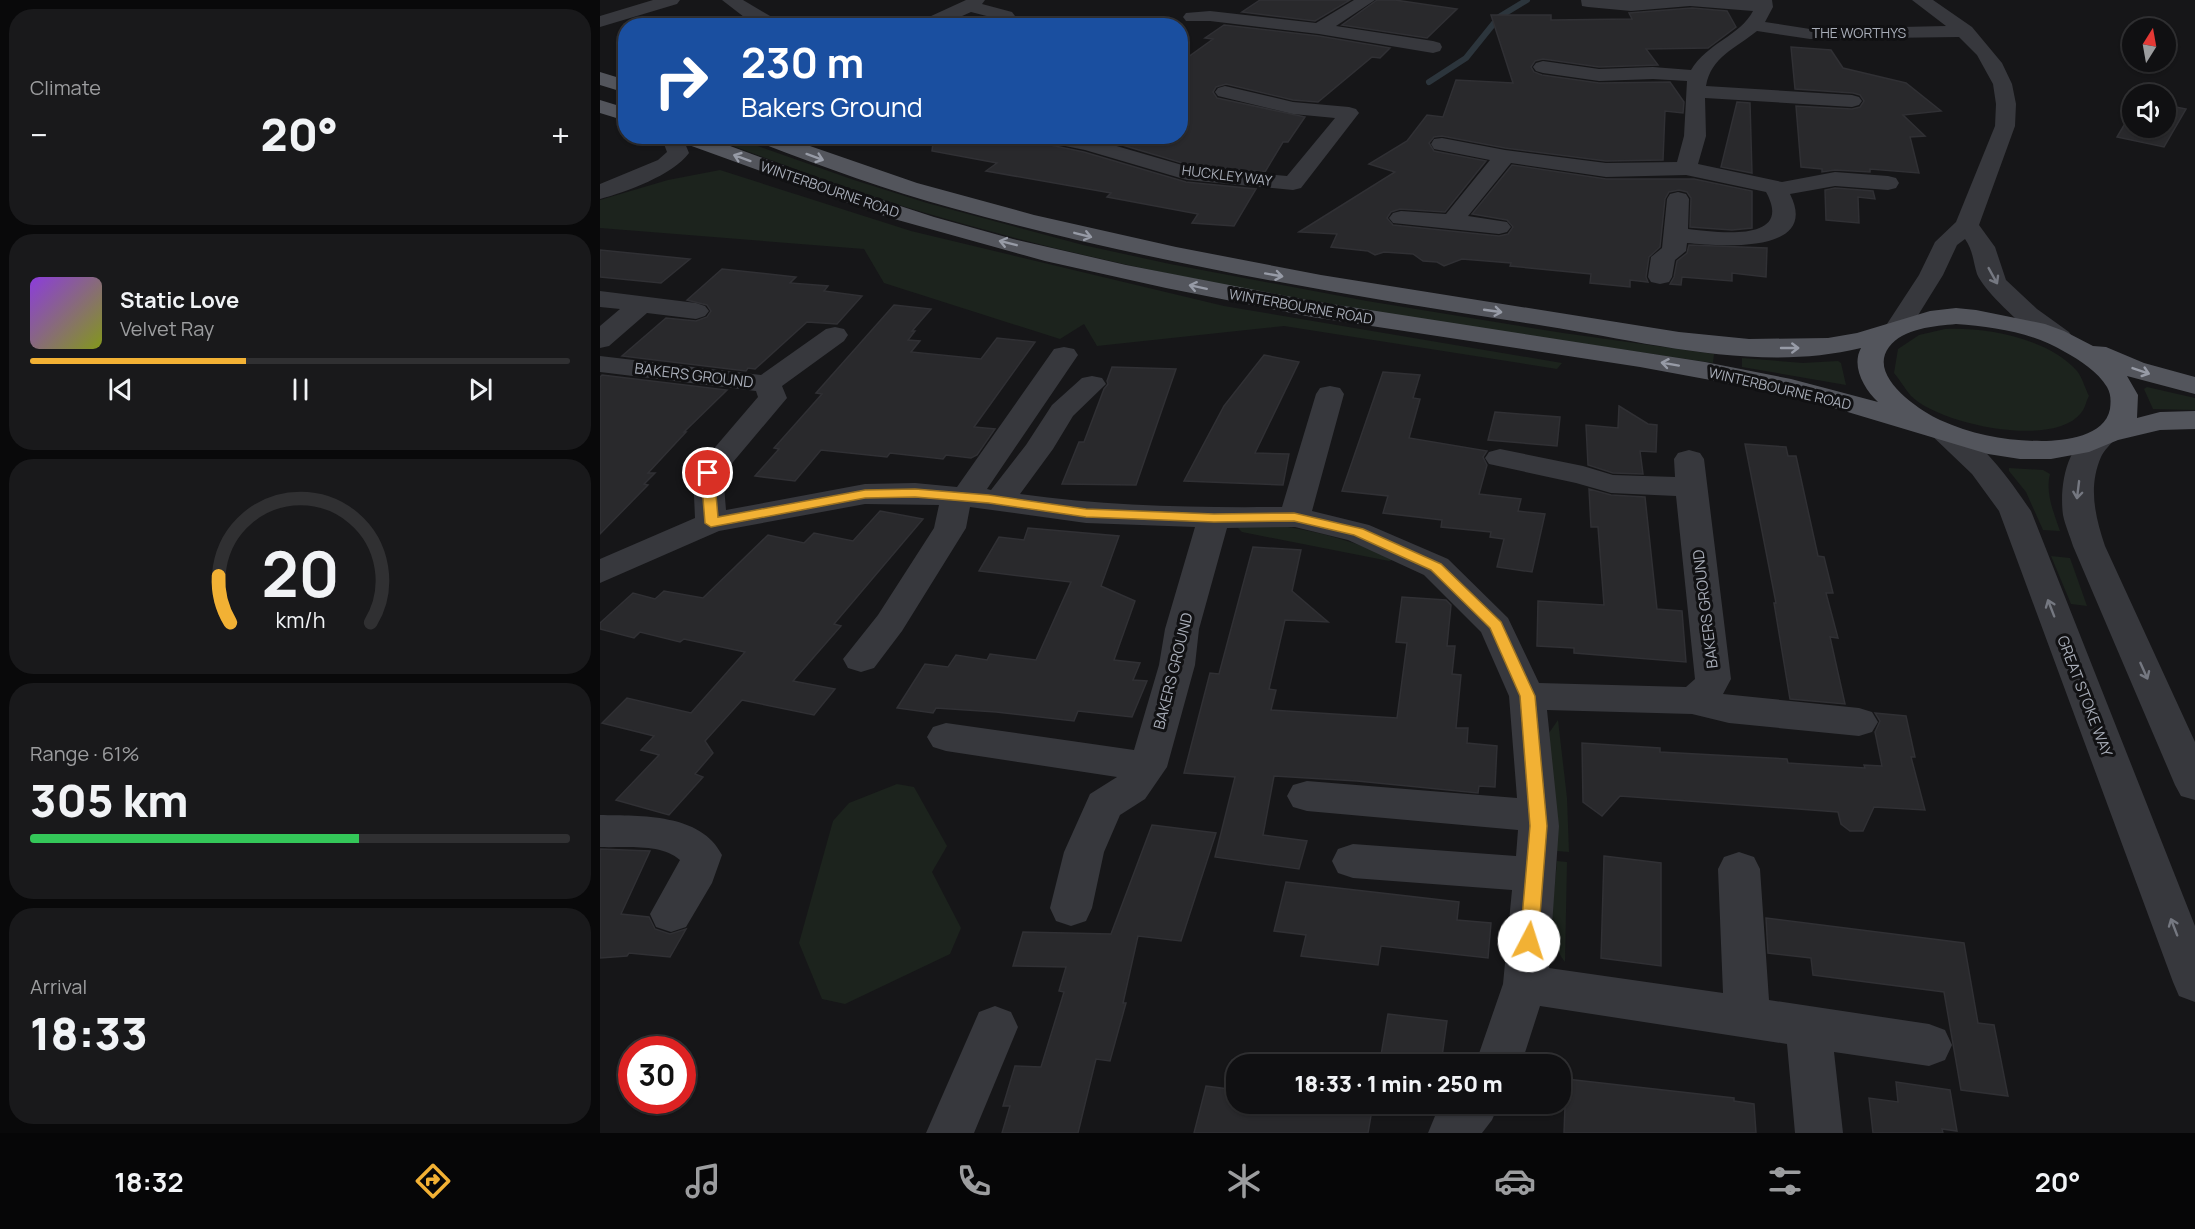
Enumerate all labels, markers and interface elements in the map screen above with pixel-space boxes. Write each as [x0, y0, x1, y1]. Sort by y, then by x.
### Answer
north arrow [2122, 18, 2176, 72]
map controls [2122, 18, 2176, 138]
street label: THE WORTHYS [1812, 23, 1907, 42]
text: 230 m [741, 33, 864, 91]
icon: right [642, 42, 720, 120]
text: Climate [30, 74, 101, 101]
button: sound [2122, 84, 2176, 138]
text: Bakers Ground [741, 88, 923, 125]
text: 20° [261, 103, 338, 165]
text: − [30, 112, 48, 157]
text: + [551, 112, 570, 157]
one-way arrow [733, 152, 752, 163]
one-way arrow [805, 152, 824, 163]
street label: WINTERBOURNE ROAD [758, 156, 902, 222]
street label: HUCKLEY WAY [1181, 160, 1273, 190]
one-way arrow [1073, 229, 1092, 241]
one-way arrow [999, 236, 1018, 248]
one-way arrow [1987, 267, 1999, 284]
one-way arrow [1263, 270, 1283, 281]
one-way arrow [1188, 281, 1208, 292]
street label: WINTERBOURNE ROAD [1228, 284, 1374, 328]
text: Static Love [120, 285, 239, 315]
one-way arrow [1483, 305, 1502, 316]
text: Velvet Ray [120, 315, 214, 342]
one-way arrow [1779, 342, 1799, 354]
street label: BAKERS GROUND [633, 357, 755, 393]
one-way arrow [1661, 359, 1680, 370]
street label: WINTERBOURNE ROAD [1707, 362, 1853, 414]
one-way arrow [2131, 366, 2149, 377]
icon: previous [104, 373, 137, 406]
icon: pause [284, 373, 317, 406]
icon: next [464, 373, 497, 406]
pin [682, 447, 733, 498]
icon: arrive [691, 456, 724, 489]
one-way arrow [2072, 479, 2083, 499]
text: 20 [261, 531, 339, 617]
street label: BAKERS GROUND [1687, 548, 1723, 670]
one-way arrow [2045, 599, 2056, 618]
text: km/h [275, 606, 325, 635]
street label: BAKERS GROUND [1148, 610, 1198, 732]
street label: GREAT STOKE WAY [2052, 632, 2118, 760]
one-way arrow [2140, 662, 2151, 680]
text: Range · 61% [30, 740, 140, 767]
text: 305 km [30, 769, 189, 831]
position arrow [1497, 909, 1561, 973]
one-way arrow [2168, 918, 2179, 937]
text: Arrival [30, 973, 87, 1000]
text: 18:33 [30, 1002, 148, 1064]
speed limit sign: 30 [618, 1036, 696, 1114]
text: 18:33 · 1 min · 250 m [1294, 1069, 1503, 1099]
icon: directions [412, 1160, 454, 1202]
icon: music [682, 1160, 724, 1202]
icon: phone [953, 1160, 995, 1202]
icon: climate [1223, 1160, 1265, 1202]
icon: car [1494, 1160, 1536, 1202]
icon: filters [1764, 1160, 1806, 1202]
text: 18:32 [114, 1163, 184, 1200]
text: 20° [2035, 1163, 2081, 1200]

